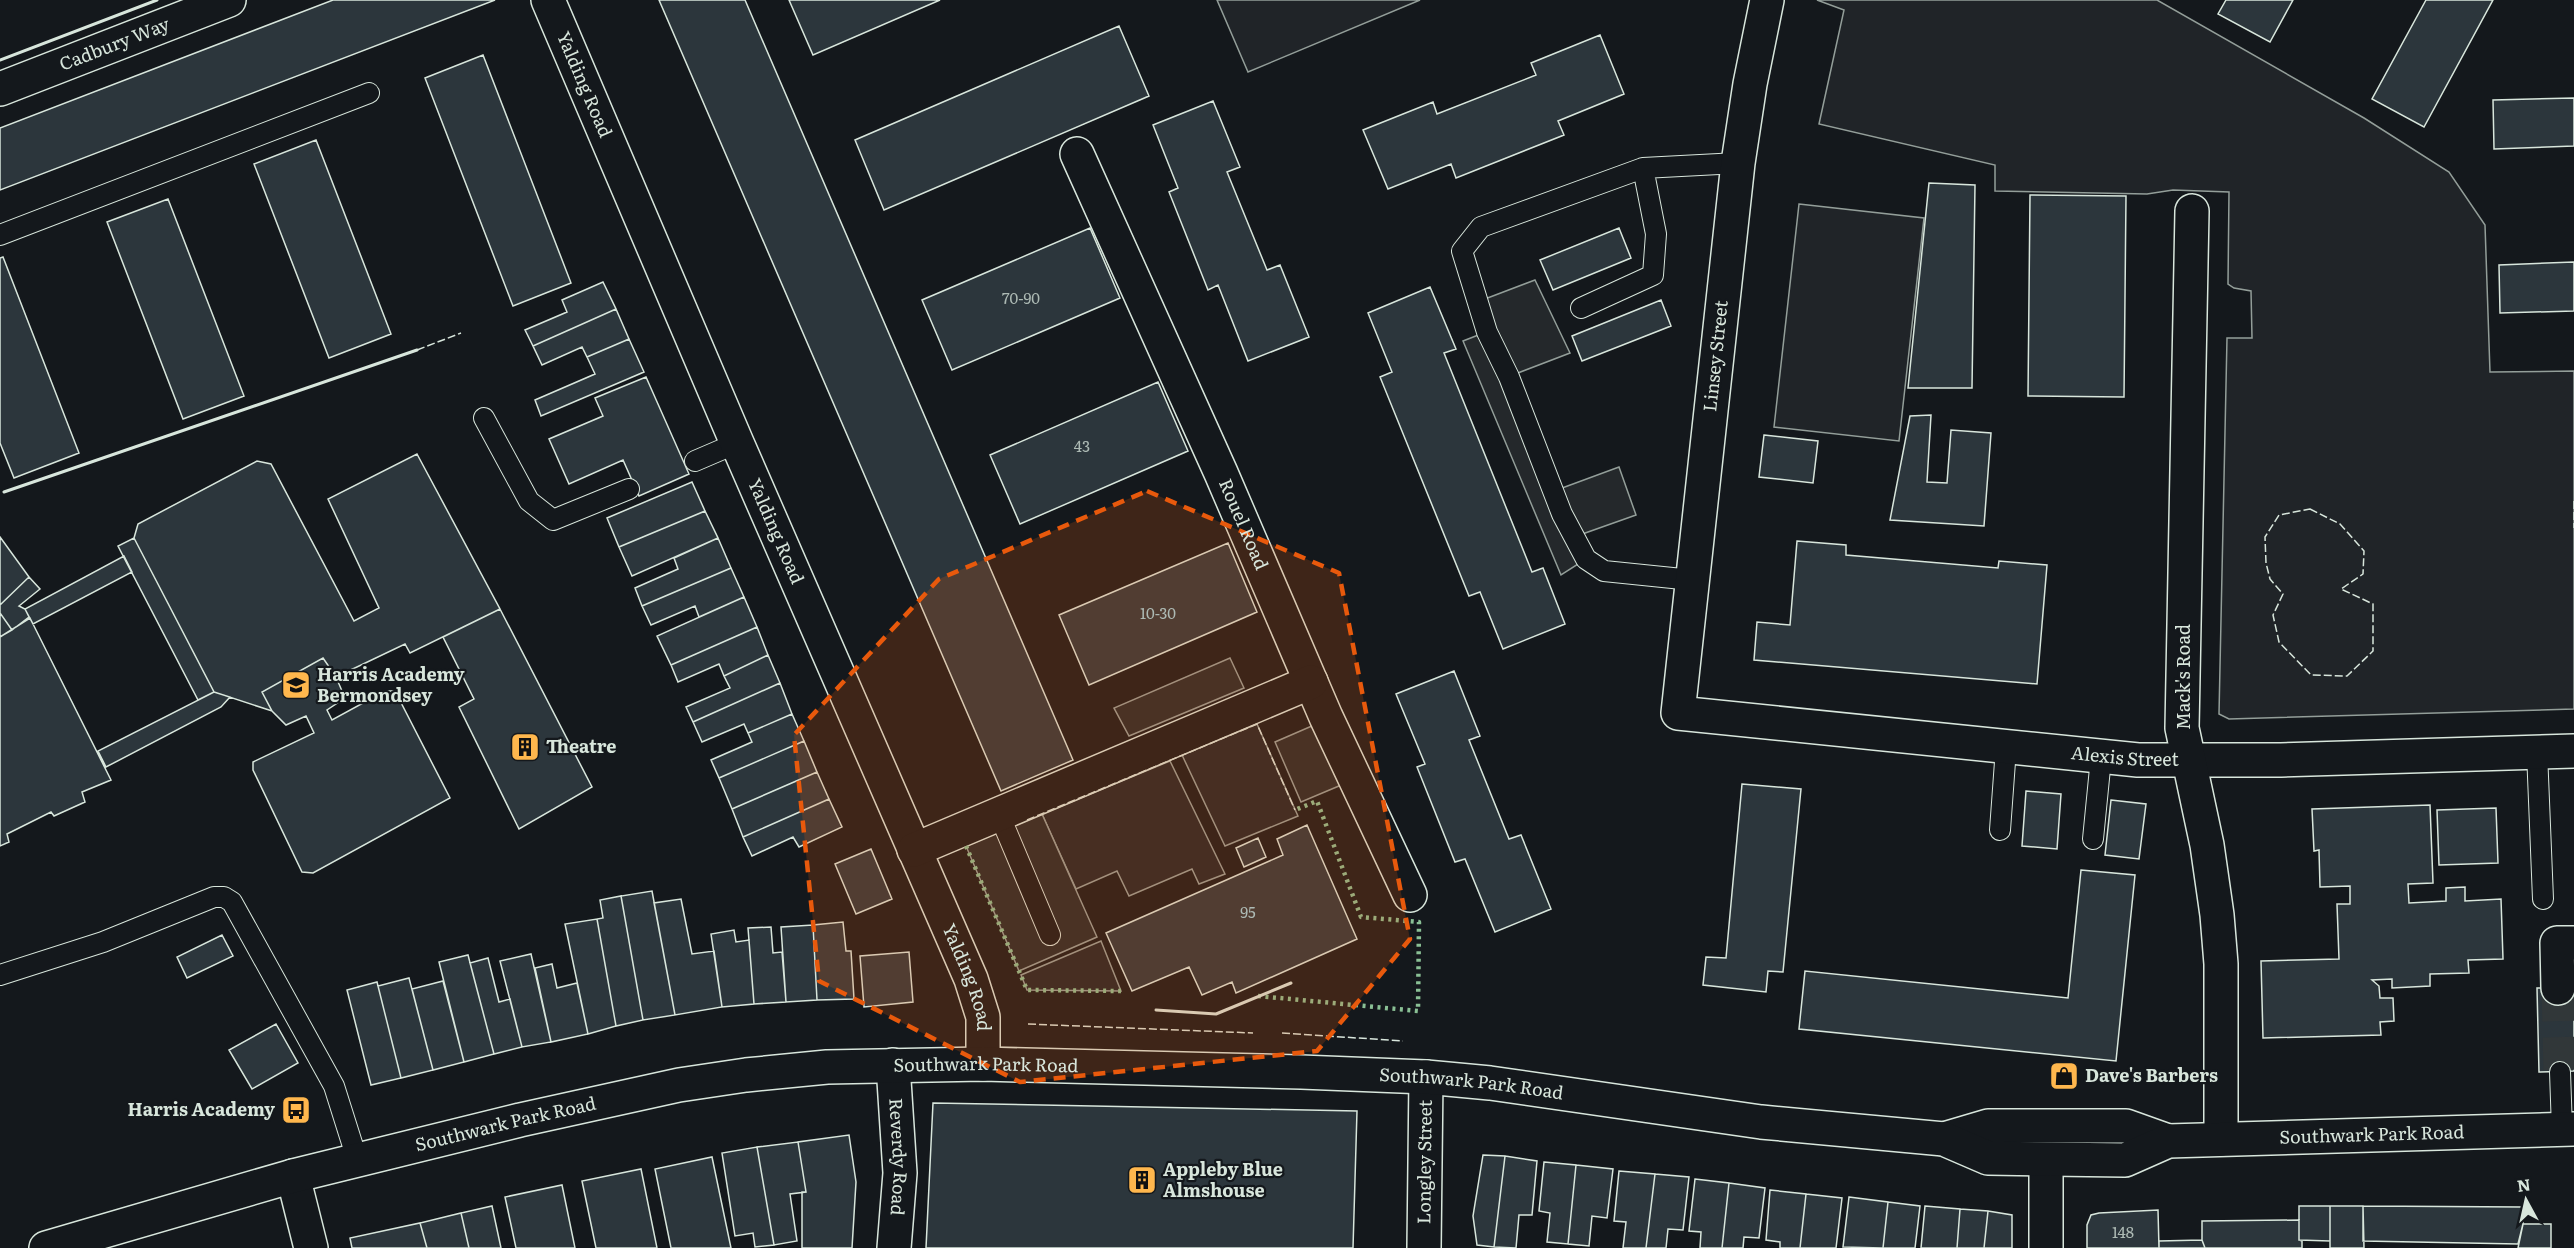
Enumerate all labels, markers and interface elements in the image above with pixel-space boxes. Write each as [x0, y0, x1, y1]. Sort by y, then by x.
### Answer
street label: Cadbury Way [55, 9, 174, 77]
street label: Yalding Road [551, 27, 620, 141]
house number: 70-90 [1002, 286, 1040, 309]
street label: Linsey Street [1695, 298, 1734, 413]
house number: 43 [1074, 434, 1090, 457]
street label: Yalding Road [742, 474, 812, 588]
street label: Rouel Road [1213, 474, 1276, 574]
house number: 10-30 [1140, 601, 1176, 624]
street label: Mack's Road [2169, 624, 2196, 730]
place label: Harris Academy Bermondsey [317, 660, 464, 708]
school or university icon: Harris Academy Bermondsey [280, 669, 312, 701]
building icon: Theatre [509, 731, 541, 763]
place label: Theatre [546, 732, 616, 759]
street label: Alexis Street [2070, 738, 2179, 772]
house number: 95 [1240, 900, 1256, 923]
street label: Yalding Road [936, 919, 998, 1031]
street label: Southwark Park Road [893, 1049, 1079, 1078]
street label: Southwark Park Road [1379, 1060, 1565, 1105]
shop icon: Dave's Barbers [2048, 1060, 2080, 1092]
place label: Dave's Barbers [2085, 1061, 2218, 1088]
street label: Southwark Park Road [412, 1089, 598, 1157]
bus stop icon: Harris Academy [280, 1094, 312, 1126]
place label: Harris Academy [128, 1095, 275, 1122]
street label: Reverdy Road [883, 1097, 915, 1217]
street label: Longley Street [1409, 1099, 1438, 1224]
street label: Southwark Park Road [2279, 1117, 2465, 1150]
place label: Appleby Blue Almshouse [1163, 1155, 1283, 1203]
building icon: Appleby Blue Almshouse [1126, 1164, 1158, 1196]
north arrow [2496, 1170, 2556, 1230]
text: N [2515, 1171, 2532, 1197]
house number: 148 [2112, 1220, 2134, 1243]

